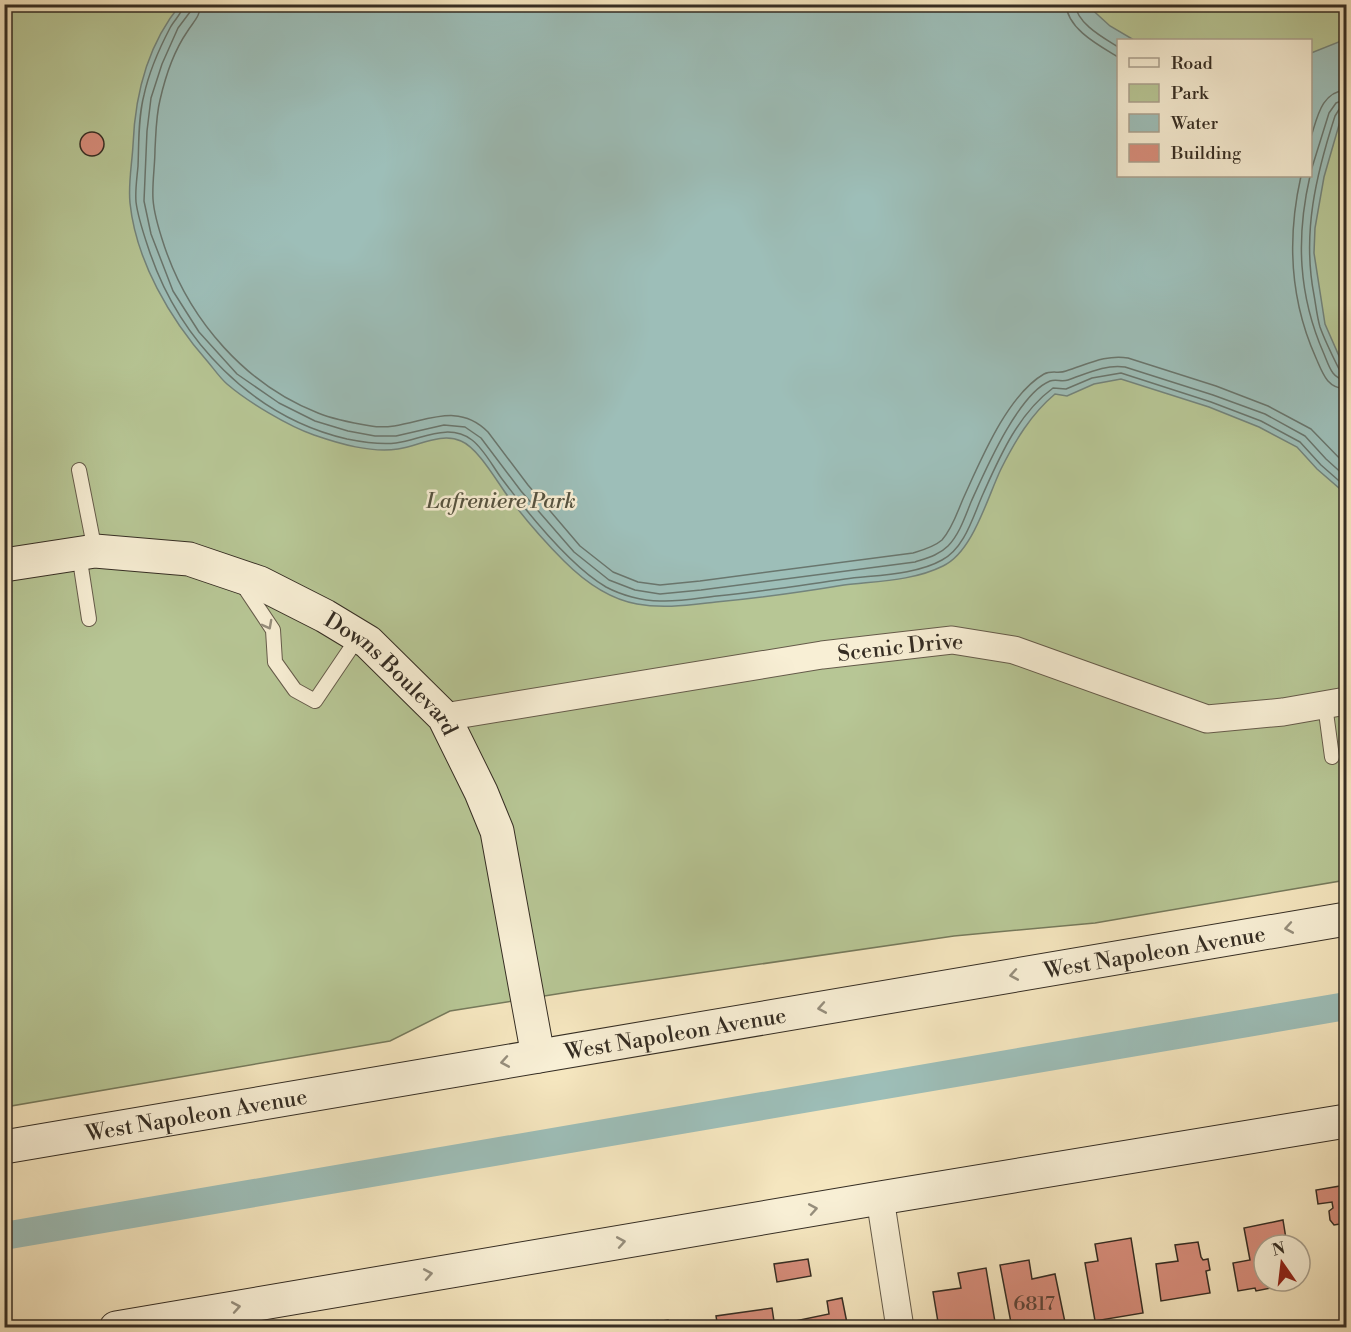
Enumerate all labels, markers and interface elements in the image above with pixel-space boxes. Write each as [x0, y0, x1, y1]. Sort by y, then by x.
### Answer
legend [1117, 39, 1312, 177]
text: Road [1171, 52, 1214, 75]
text: Park [1171, 82, 1210, 105]
text: Water [1170, 112, 1219, 135]
text: Building [1170, 142, 1242, 165]
park label: Lafreniere Park [425, 488, 576, 515]
street label: Downs Boulevard [319, 607, 463, 741]
one-way arrow [261, 618, 272, 629]
street label: Scenic Drive [836, 628, 965, 668]
street label: West Napoleon Avenue [1041, 921, 1268, 985]
one-way arrow [1284, 922, 1293, 934]
one-way arrow [1009, 968, 1019, 981]
one-way arrow [817, 1001, 827, 1014]
street label: West Napoleon Avenue [562, 1002, 788, 1067]
one-way arrow [500, 1055, 510, 1067]
street label: West Napoleon Avenue [83, 1084, 309, 1148]
one-way arrow [807, 1203, 817, 1216]
north arrow [1252, 1233, 1312, 1293]
one-way arrow [615, 1236, 625, 1249]
text: N [1270, 1238, 1288, 1261]
one-way arrow [424, 1269, 433, 1281]
house number: 6817 [1013, 1292, 1055, 1317]
one-way arrow [231, 1301, 241, 1314]

